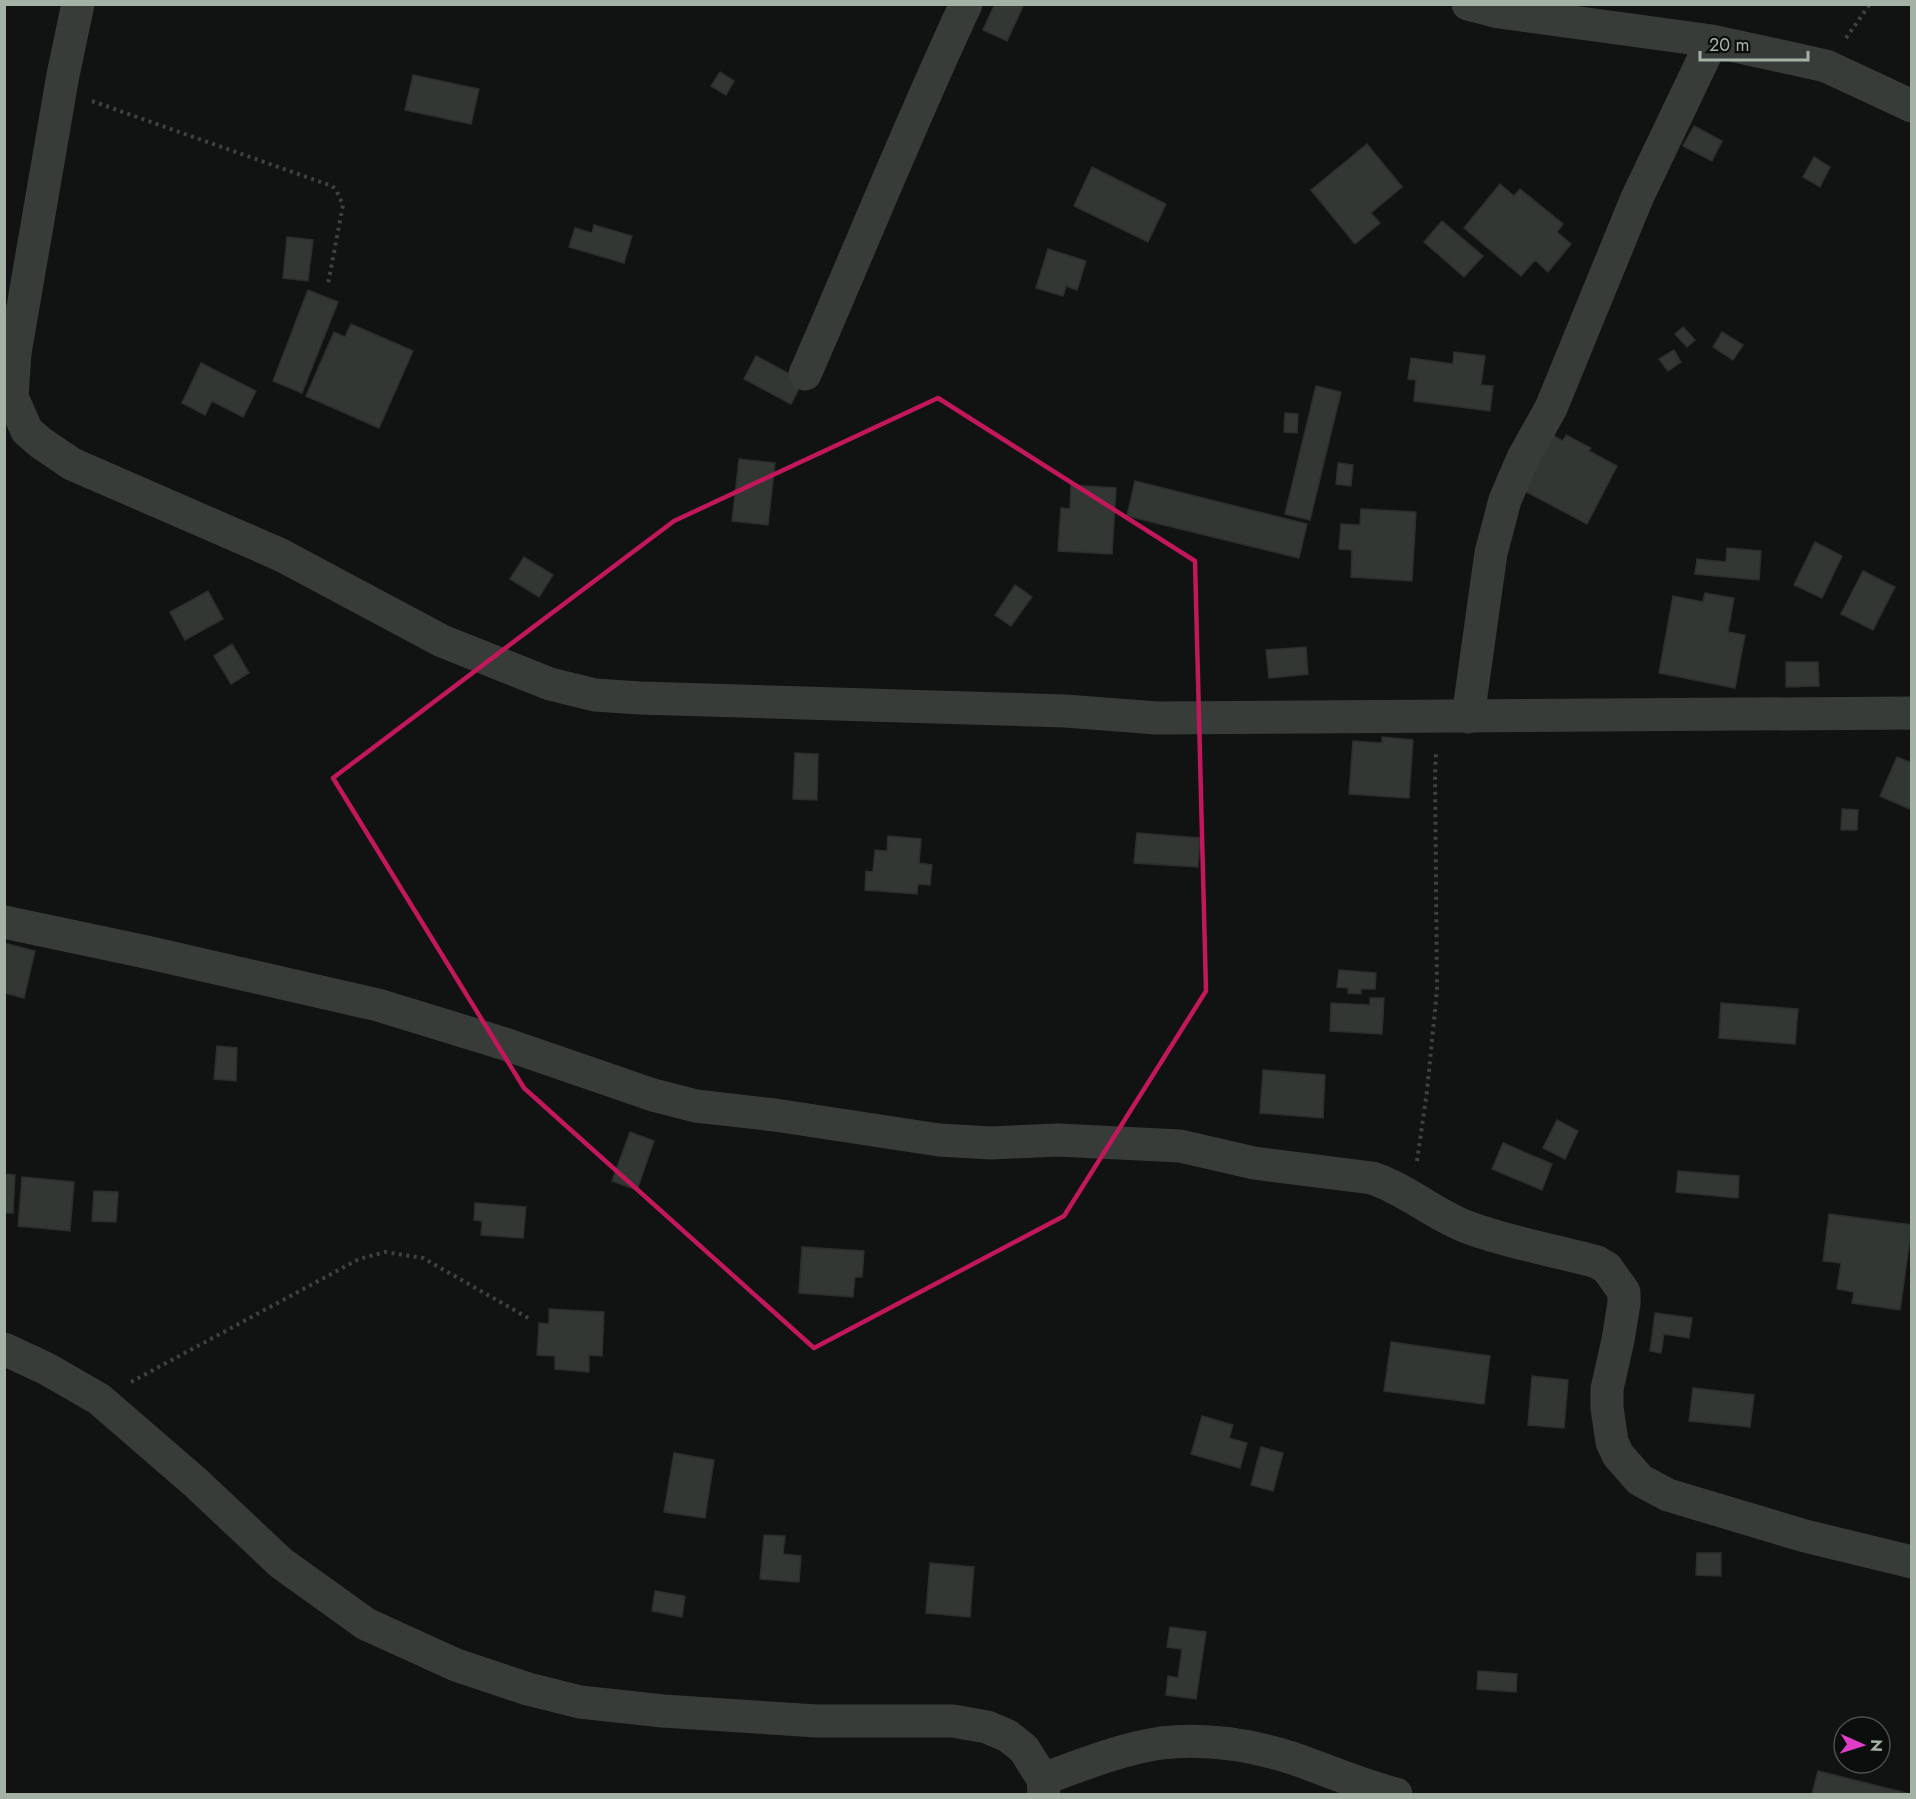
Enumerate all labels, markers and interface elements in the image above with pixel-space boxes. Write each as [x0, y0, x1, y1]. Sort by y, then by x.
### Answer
scale bar [1700, 24, 1808, 62]
text: 20 m [1709, 32, 1749, 58]
north arrow [1832, 1715, 1892, 1775]
text: N [1865, 1739, 1888, 1753]

